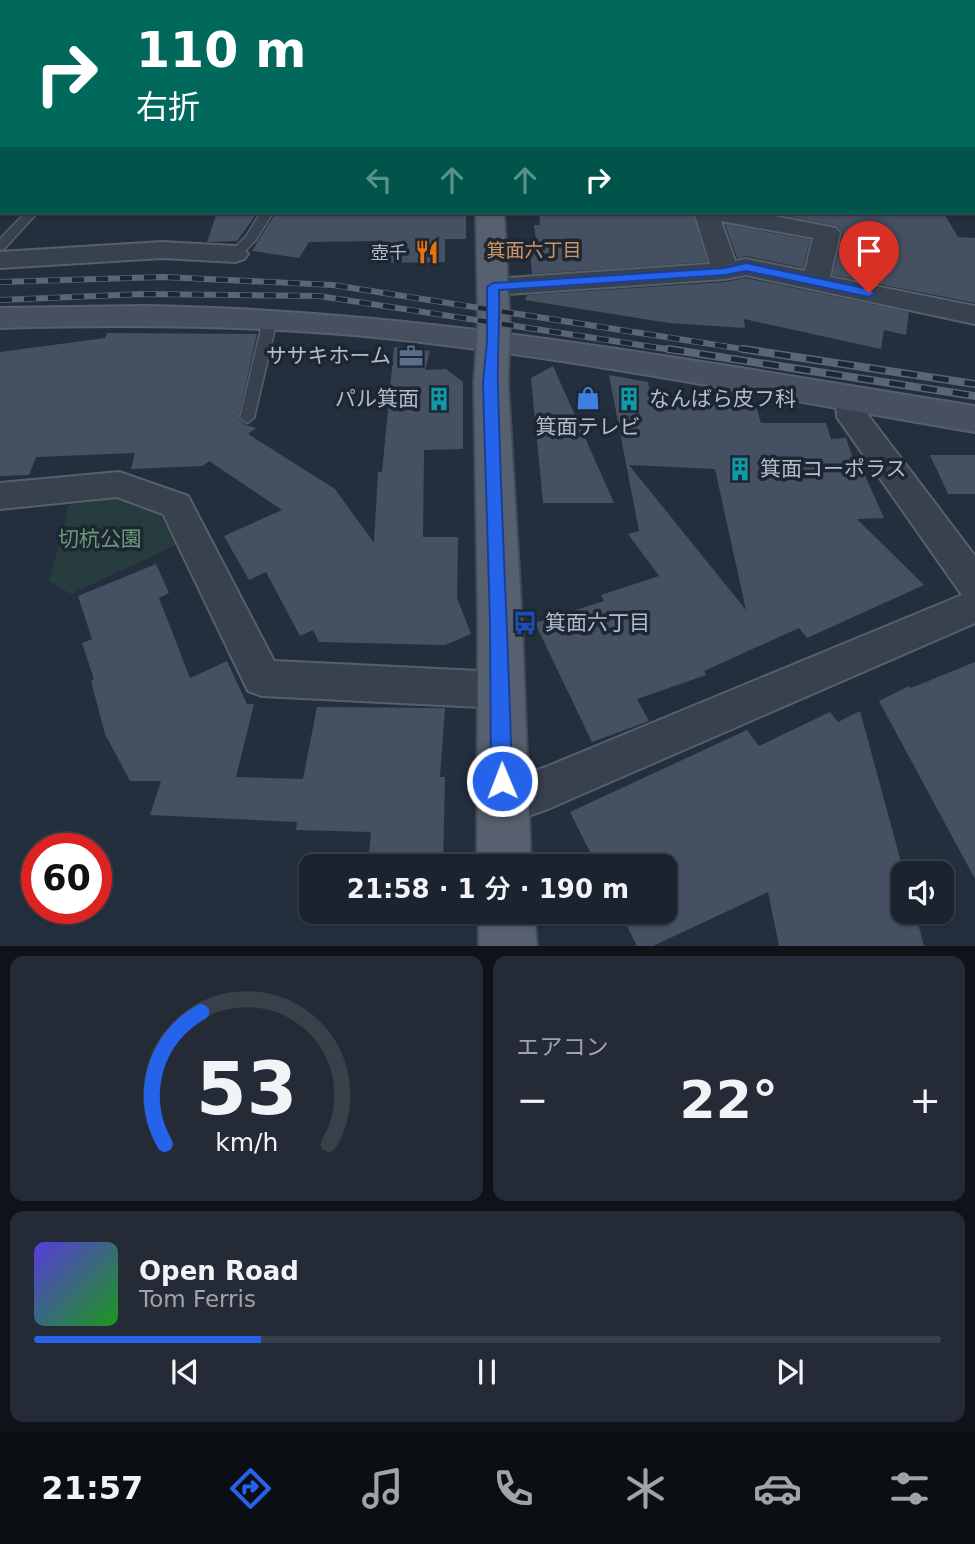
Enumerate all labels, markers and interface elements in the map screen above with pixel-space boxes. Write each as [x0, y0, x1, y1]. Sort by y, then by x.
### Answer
text: 110 m [136, 22, 306, 79]
icon: right [21, 28, 112, 119]
text: 右折 [136, 88, 200, 126]
icon: left [360, 161, 398, 199]
icon: ahead [433, 161, 471, 199]
icon: ahead [506, 161, 544, 199]
icon: right [579, 161, 617, 199]
pin [839, 221, 899, 293]
icon: arrive [850, 232, 888, 270]
restaurant icon: 壺千 [413, 238, 441, 266]
district label: 箕面六丁目 [486, 239, 582, 261]
place label: 壺千 [371, 242, 407, 263]
office icon: ササキホーム [397, 342, 425, 370]
place label: ササキホーム [266, 344, 391, 368]
shop icon: 箕面テレビ [574, 384, 602, 412]
building icon: パル箕面 [425, 385, 453, 413]
building icon: なんばら皮フ科 [615, 385, 643, 413]
place label: パル箕面 [335, 387, 419, 411]
place label: なんばら皮フ科 [649, 387, 796, 411]
place label: 箕面テレビ [536, 415, 641, 439]
building icon: 箕面コーポラス [726, 455, 754, 483]
place label: 箕面コーポラス [760, 457, 907, 481]
park label: 切杭公園 [58, 527, 142, 551]
bus stop icon: 箕面六丁目 [511, 609, 539, 637]
place label: 箕面六丁目 [545, 611, 650, 635]
position arrow [465, 744, 539, 818]
speed limit sign: 60 [21, 833, 112, 924]
map controls [891, 861, 954, 924]
button: sound [891, 861, 954, 924]
text: 21:58 · 1 分 · 190 m [347, 874, 629, 904]
text: エアコン [517, 1034, 609, 1060]
text: 53 [196, 1047, 297, 1132]
text: 22° [680, 1070, 778, 1130]
text: − [517, 1078, 548, 1122]
text: + [909, 1078, 941, 1122]
text: km/h [215, 1128, 278, 1157]
text: Open Road [139, 1256, 299, 1286]
text: Tom Ferris [139, 1286, 256, 1312]
icon: previous [166, 1353, 204, 1391]
icon: pause [468, 1353, 506, 1391]
icon: next [771, 1353, 809, 1391]
icon: directions [226, 1464, 275, 1513]
icon: music [358, 1464, 407, 1513]
icon: phone [489, 1464, 538, 1513]
icon: climate [621, 1464, 670, 1513]
icon: car [753, 1464, 802, 1513]
icon: filters [885, 1464, 934, 1513]
text: 21:57 [41, 1469, 143, 1507]

